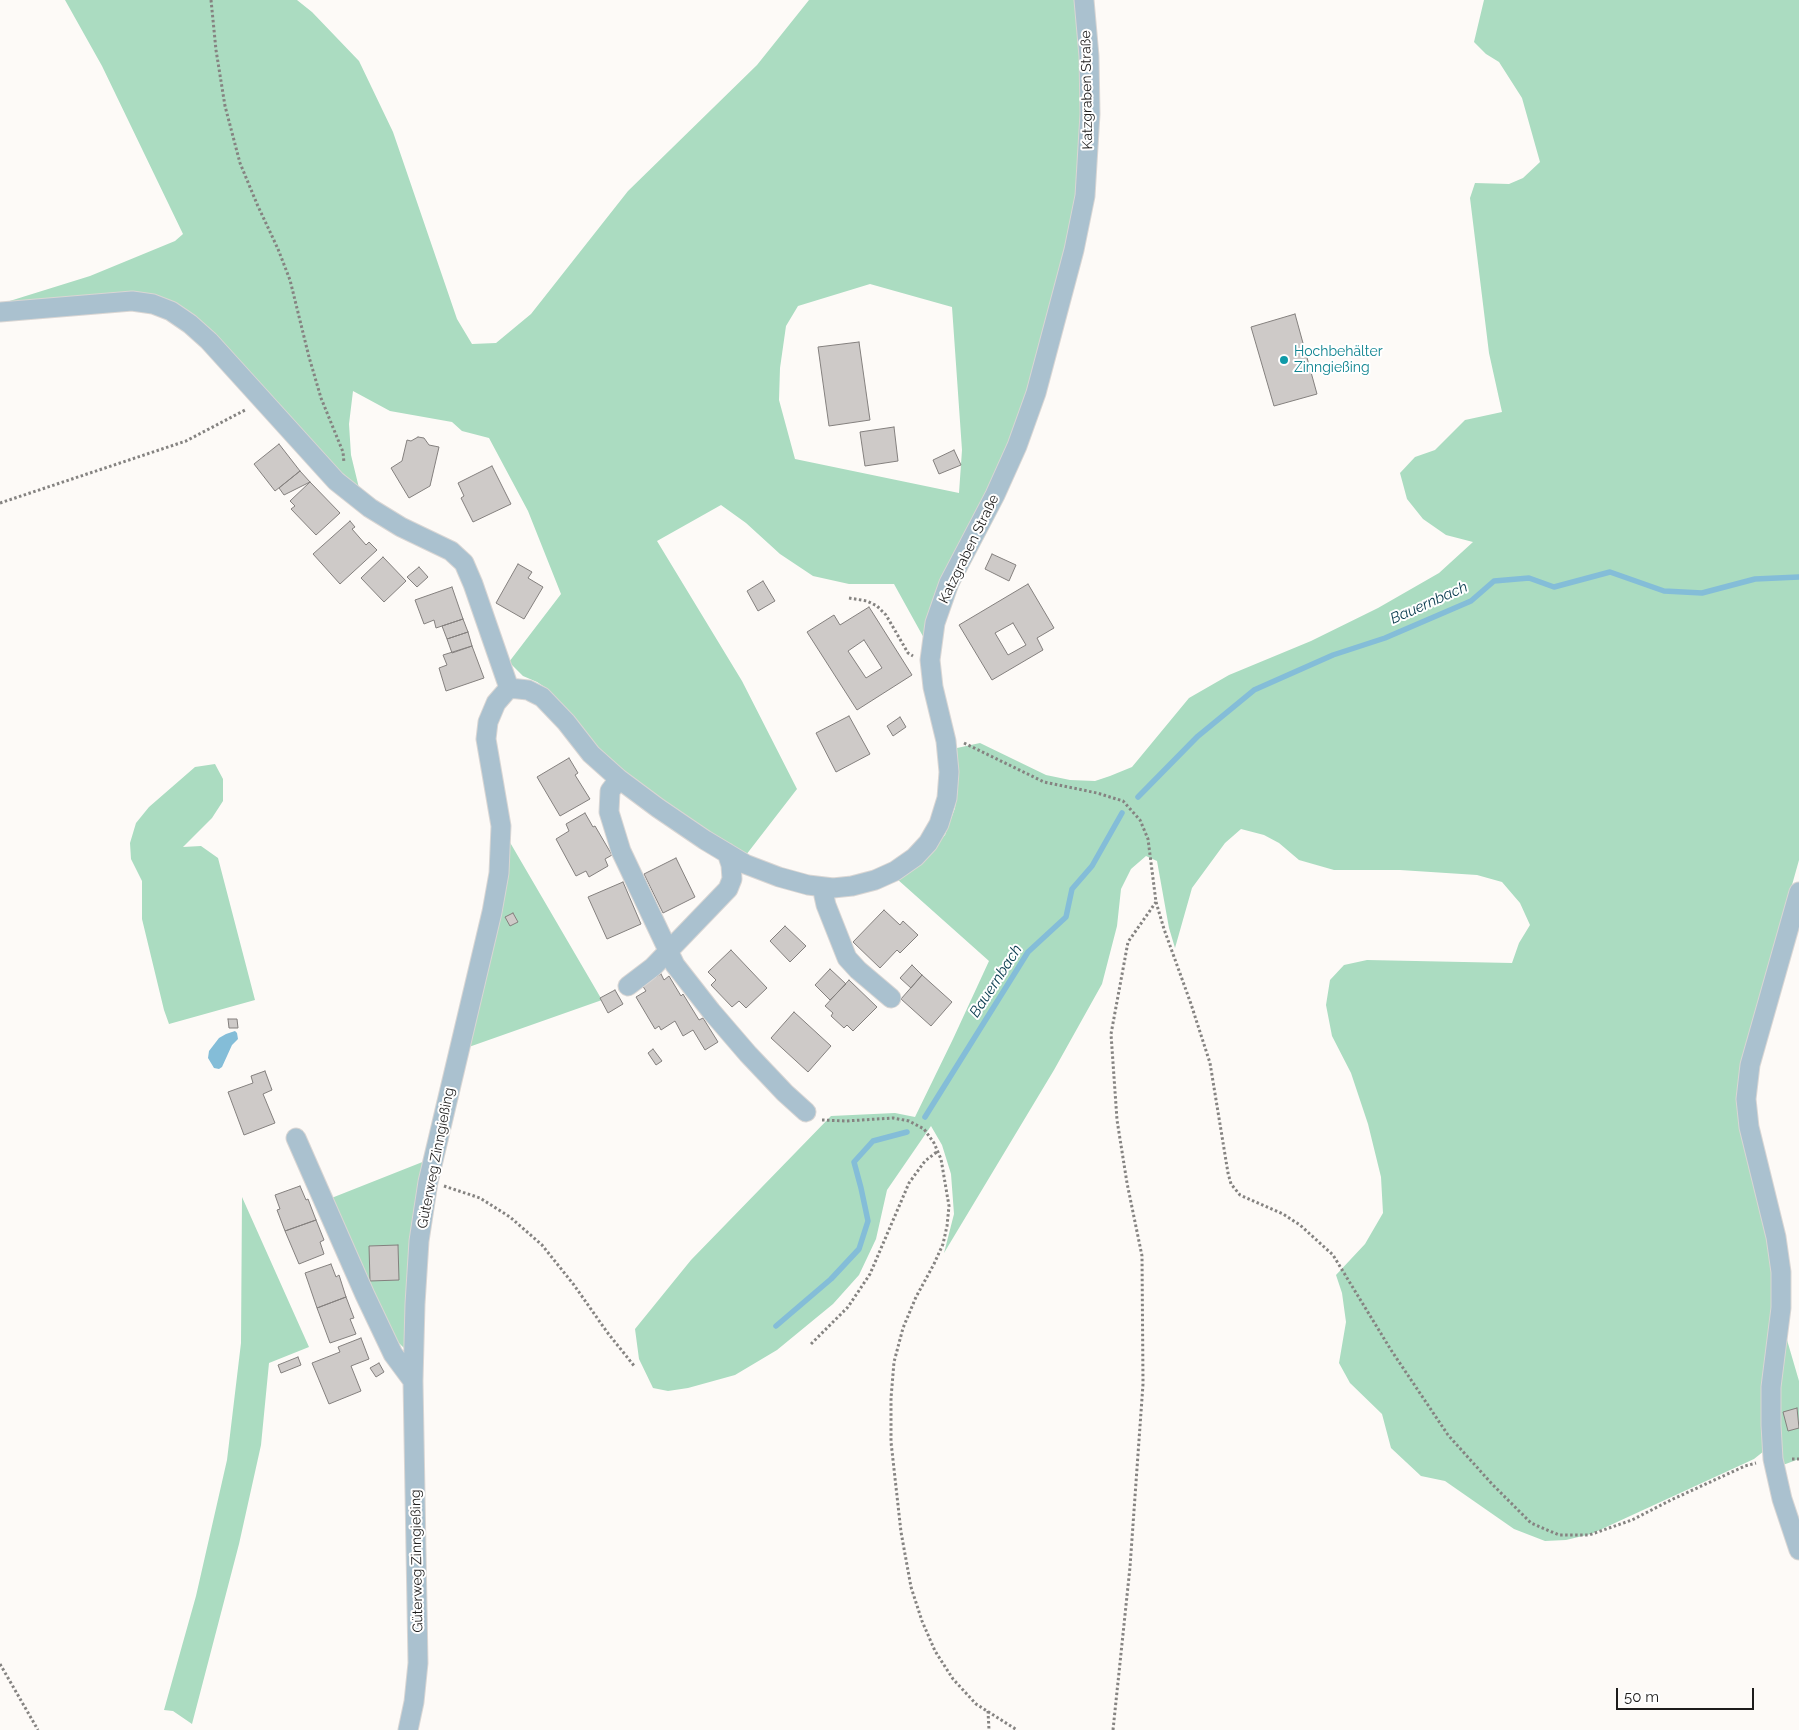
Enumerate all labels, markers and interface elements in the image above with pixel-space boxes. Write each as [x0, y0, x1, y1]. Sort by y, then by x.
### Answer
street label: Katzgraben Straße [1078, 30, 1096, 150]
place label: Hochbehälter Zinngießing [1294, 344, 1383, 377]
marker: Hochbehälter Zinngießing [1278, 354, 1290, 366]
street label: Katzgraben Straße [935, 492, 1003, 606]
water label: Bauernbach [1388, 578, 1470, 628]
water label: Bauernbach [966, 941, 1026, 1021]
street label: Güterweg Zinngießing [414, 1086, 458, 1230]
street label: Güterweg Zinngießing [407, 1489, 427, 1633]
scale bar [1619, 1678, 1756, 1710]
text: 50 m [1624, 1688, 1659, 1706]

